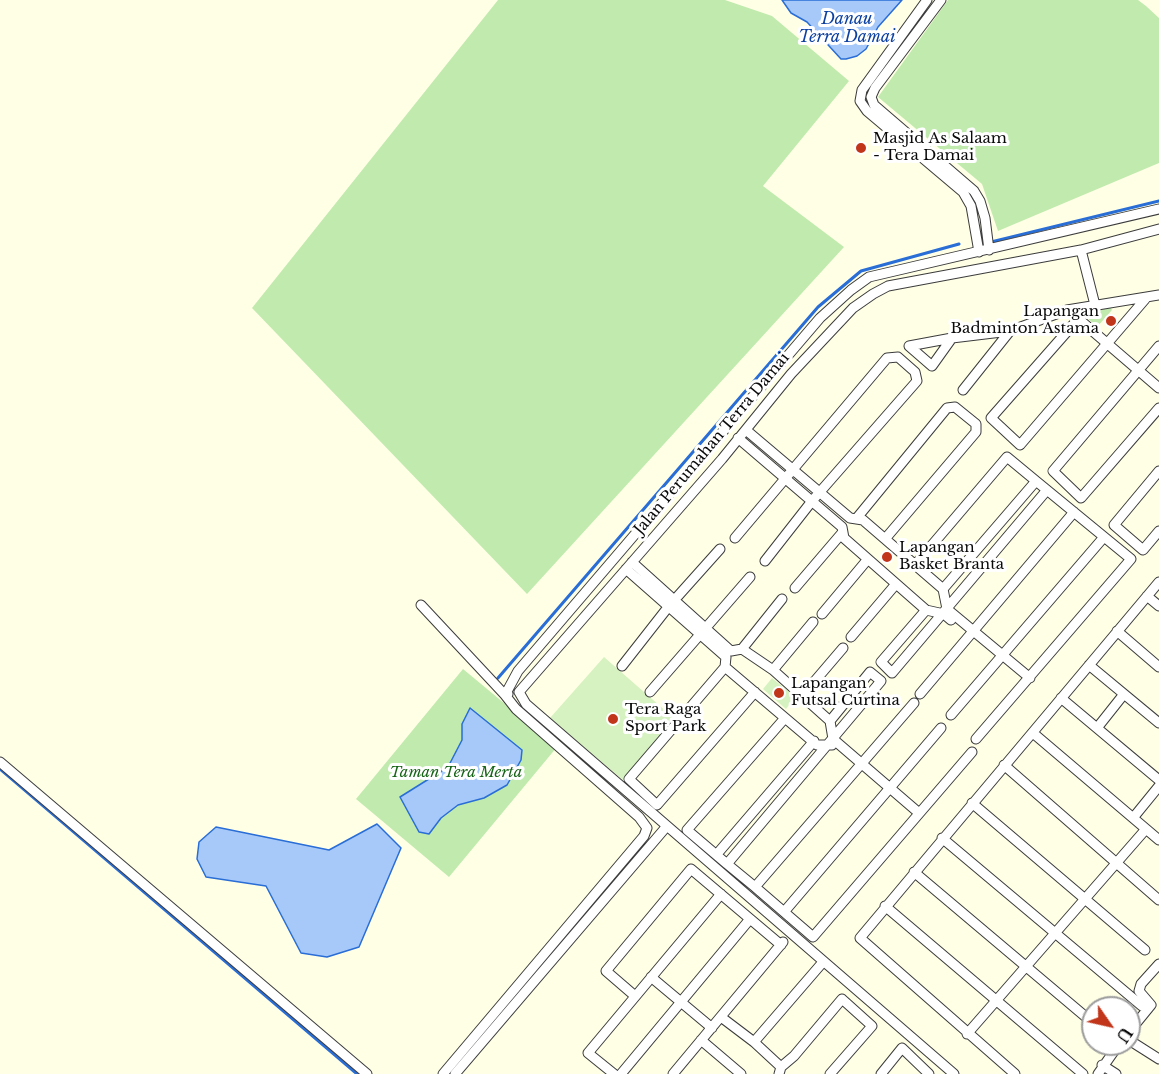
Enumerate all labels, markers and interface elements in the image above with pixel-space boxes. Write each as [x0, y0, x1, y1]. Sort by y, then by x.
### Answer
water label: Danau Terra Damai [798, 9, 896, 47]
place label: Masjid As Salaam - Tera Damai [873, 130, 1007, 165]
marker: Masjid As Salaam - Tera Damai [854, 141, 868, 155]
place label: Lapangan Badminton Astama [951, 303, 1099, 338]
marker: Lapangan Badminton Astama [1104, 314, 1118, 328]
street label: Jalan Perumahan Terra Damai [631, 349, 793, 539]
place label: Lapangan Basket Branta [899, 539, 1004, 574]
marker: Lapangan Basket Branta [880, 550, 894, 564]
place label: Lapangan Futsal Curtina [791, 675, 900, 710]
marker: Lapangan Futsal Curtina [772, 686, 786, 700]
place label: Tera Raga Sport Park [625, 701, 707, 736]
marker: Tera Raga Sport Park [606, 712, 620, 726]
park label: Taman Tera Merta [390, 764, 522, 782]
north arrow [1081, 996, 1141, 1056]
text: U [1112, 1024, 1136, 1046]

